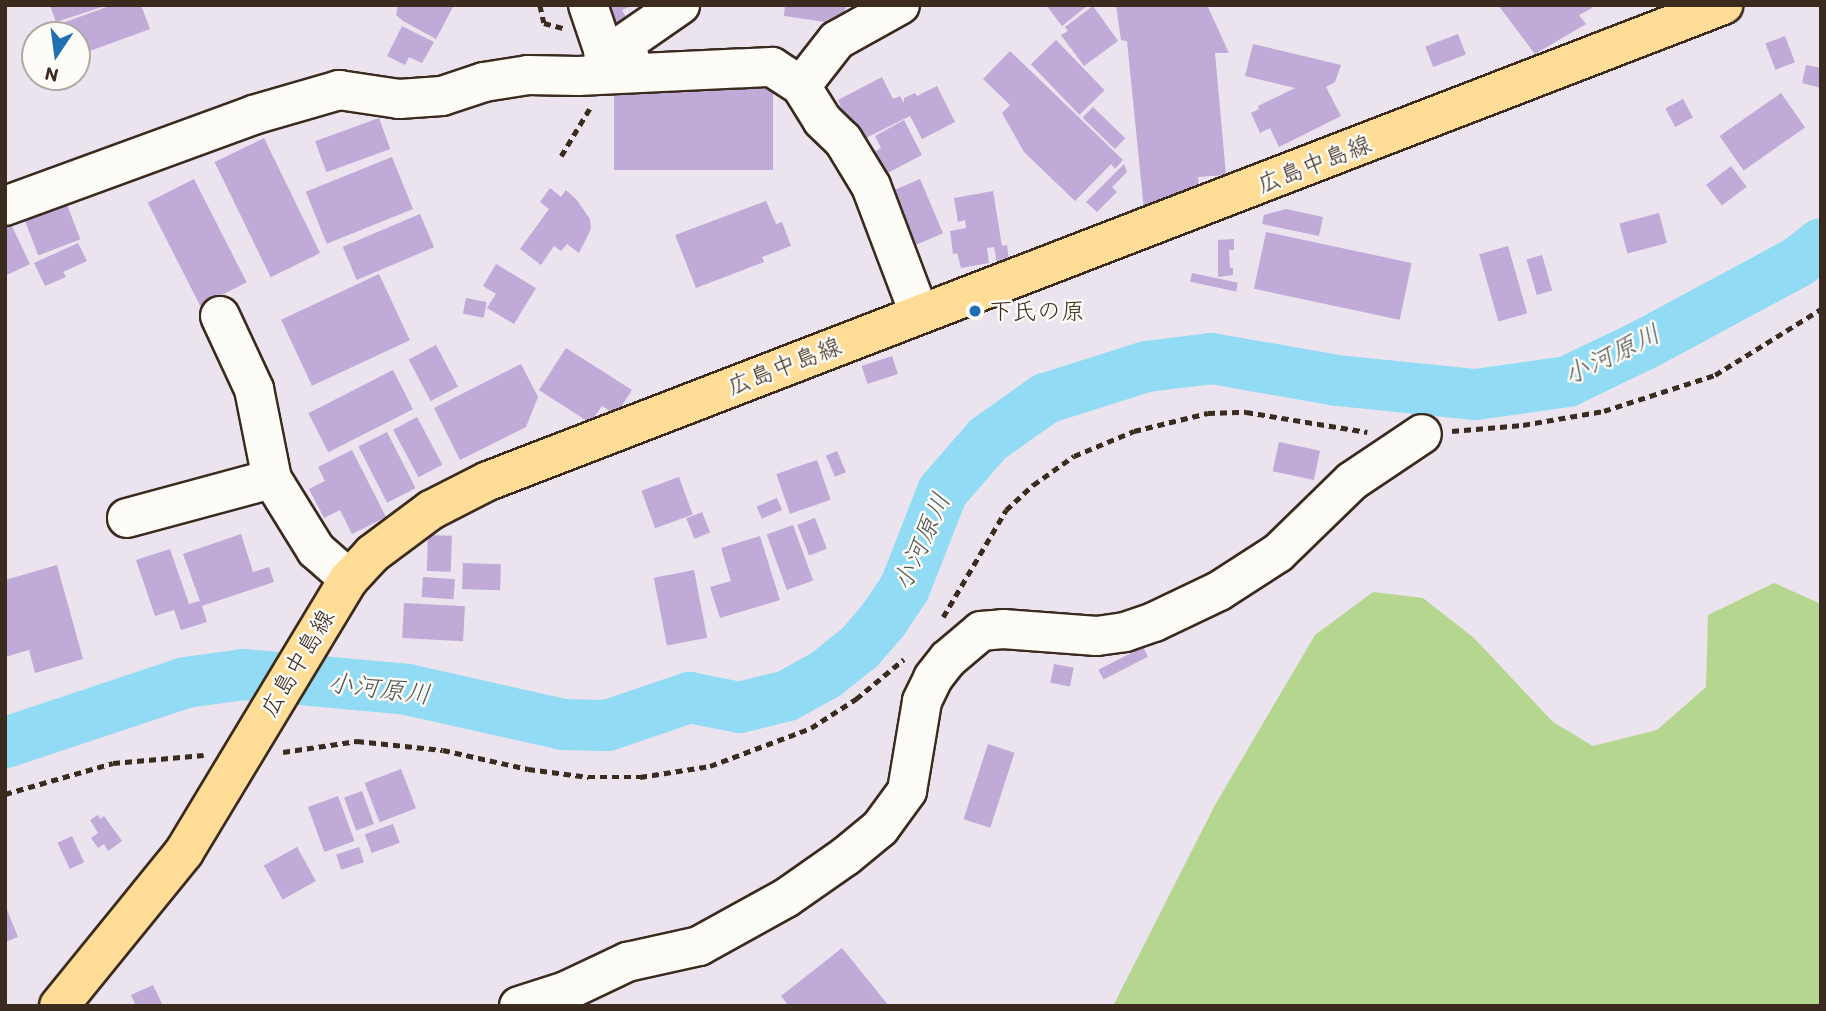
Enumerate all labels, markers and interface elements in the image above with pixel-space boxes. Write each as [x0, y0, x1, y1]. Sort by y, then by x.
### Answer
north arrow [21, 21, 91, 91]
text: N [43, 62, 60, 88]
street label: 広島中島線 [1253, 129, 1375, 199]
place label: 下氏の原 [989, 297, 1085, 325]
marker: 下氏の原 [967, 303, 983, 319]
water label: 小河原川 [1558, 318, 1666, 392]
street label: 広島中島線 [723, 331, 845, 401]
water label: 小河原川 [887, 488, 957, 596]
street label: 広島中島線 [254, 604, 340, 722]
water label: 小河原川 [325, 667, 433, 711]

